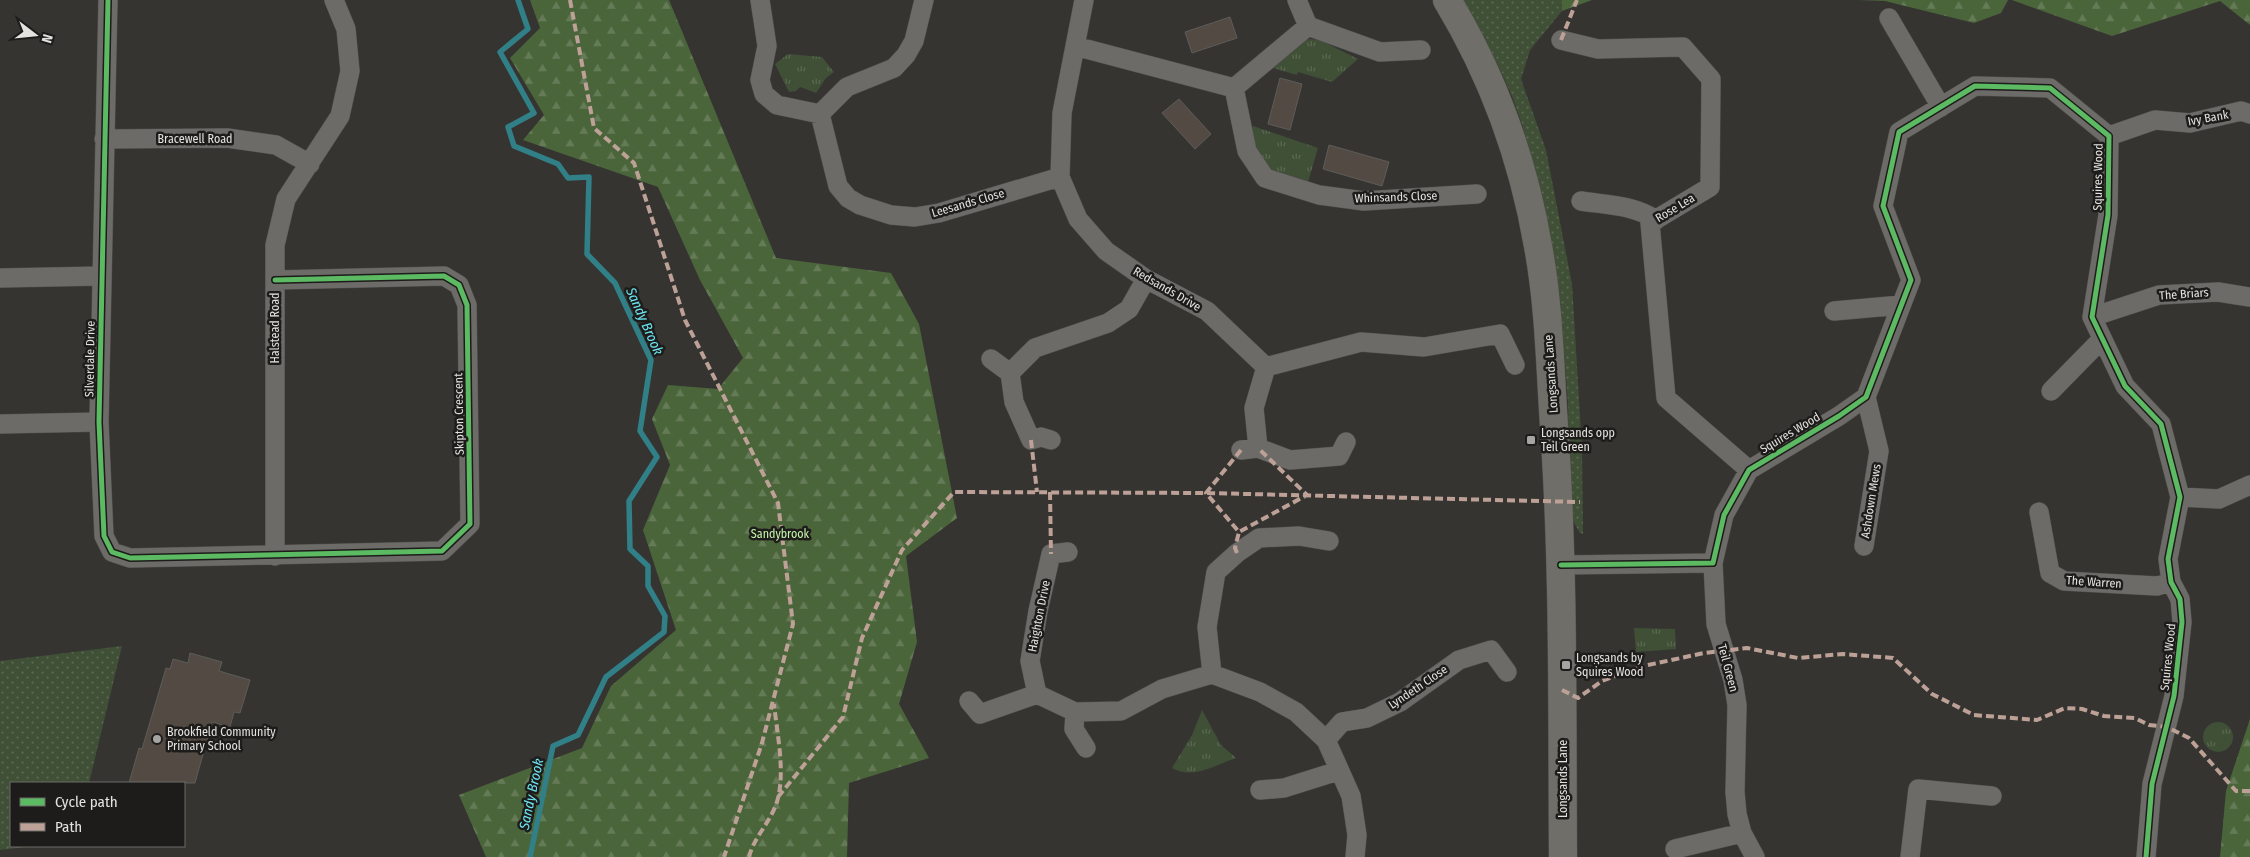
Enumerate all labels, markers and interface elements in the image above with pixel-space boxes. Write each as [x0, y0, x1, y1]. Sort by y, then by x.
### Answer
north arrow [10, 10, 60, 60]
text: N [38, 32, 56, 45]
street label: Ivy Bank [2187, 107, 2230, 128]
street label: Bracewell Road [158, 132, 232, 146]
street label: Squires Wood [2090, 143, 2106, 211]
street label: Leesands Close [930, 186, 1006, 220]
street label: Whinsands Close [1354, 189, 1438, 205]
street label: Rose Lea [1653, 191, 1697, 225]
street label: Redsands Drive [1131, 264, 1203, 314]
water label: Sandy Brook [622, 284, 667, 358]
street label: The Briars [2159, 285, 2209, 303]
street label: Halstead Road [268, 293, 282, 363]
street label: Silverdale Drive [82, 321, 98, 397]
street label: Longsands Lane [1541, 334, 1561, 414]
street label: Skipton Crescent [451, 373, 467, 455]
street label: Squires Wood [1758, 410, 1822, 456]
place label: Longsands opp Teil Green [1541, 426, 1615, 454]
marker: Longsands opp Teil Green [1525, 434, 1537, 446]
street label: Ashdown Mews [1858, 463, 1884, 539]
park label: Sandybrook [751, 527, 810, 541]
street label: The Warren [2066, 573, 2122, 591]
street label: Haighton Drive [1025, 579, 1053, 653]
street label: Squires Wood [2158, 623, 2178, 691]
street label: Teil Green [1715, 643, 1741, 693]
place label: Longsands by Squires Wood [1576, 651, 1643, 679]
marker: Longsands by Squires Wood [1560, 659, 1572, 671]
street label: Lyndeth Close [1386, 662, 1450, 712]
place label: Brookfield Community Primary School [167, 725, 276, 753]
marker: Brookfield Community Primary School [151, 733, 163, 745]
street label: Longsands Lane [1556, 740, 1570, 818]
water label: Sandy Brook [515, 757, 547, 832]
legend [10, 782, 185, 847]
text: Cycle path [55, 793, 118, 811]
text: Path [55, 818, 82, 836]

